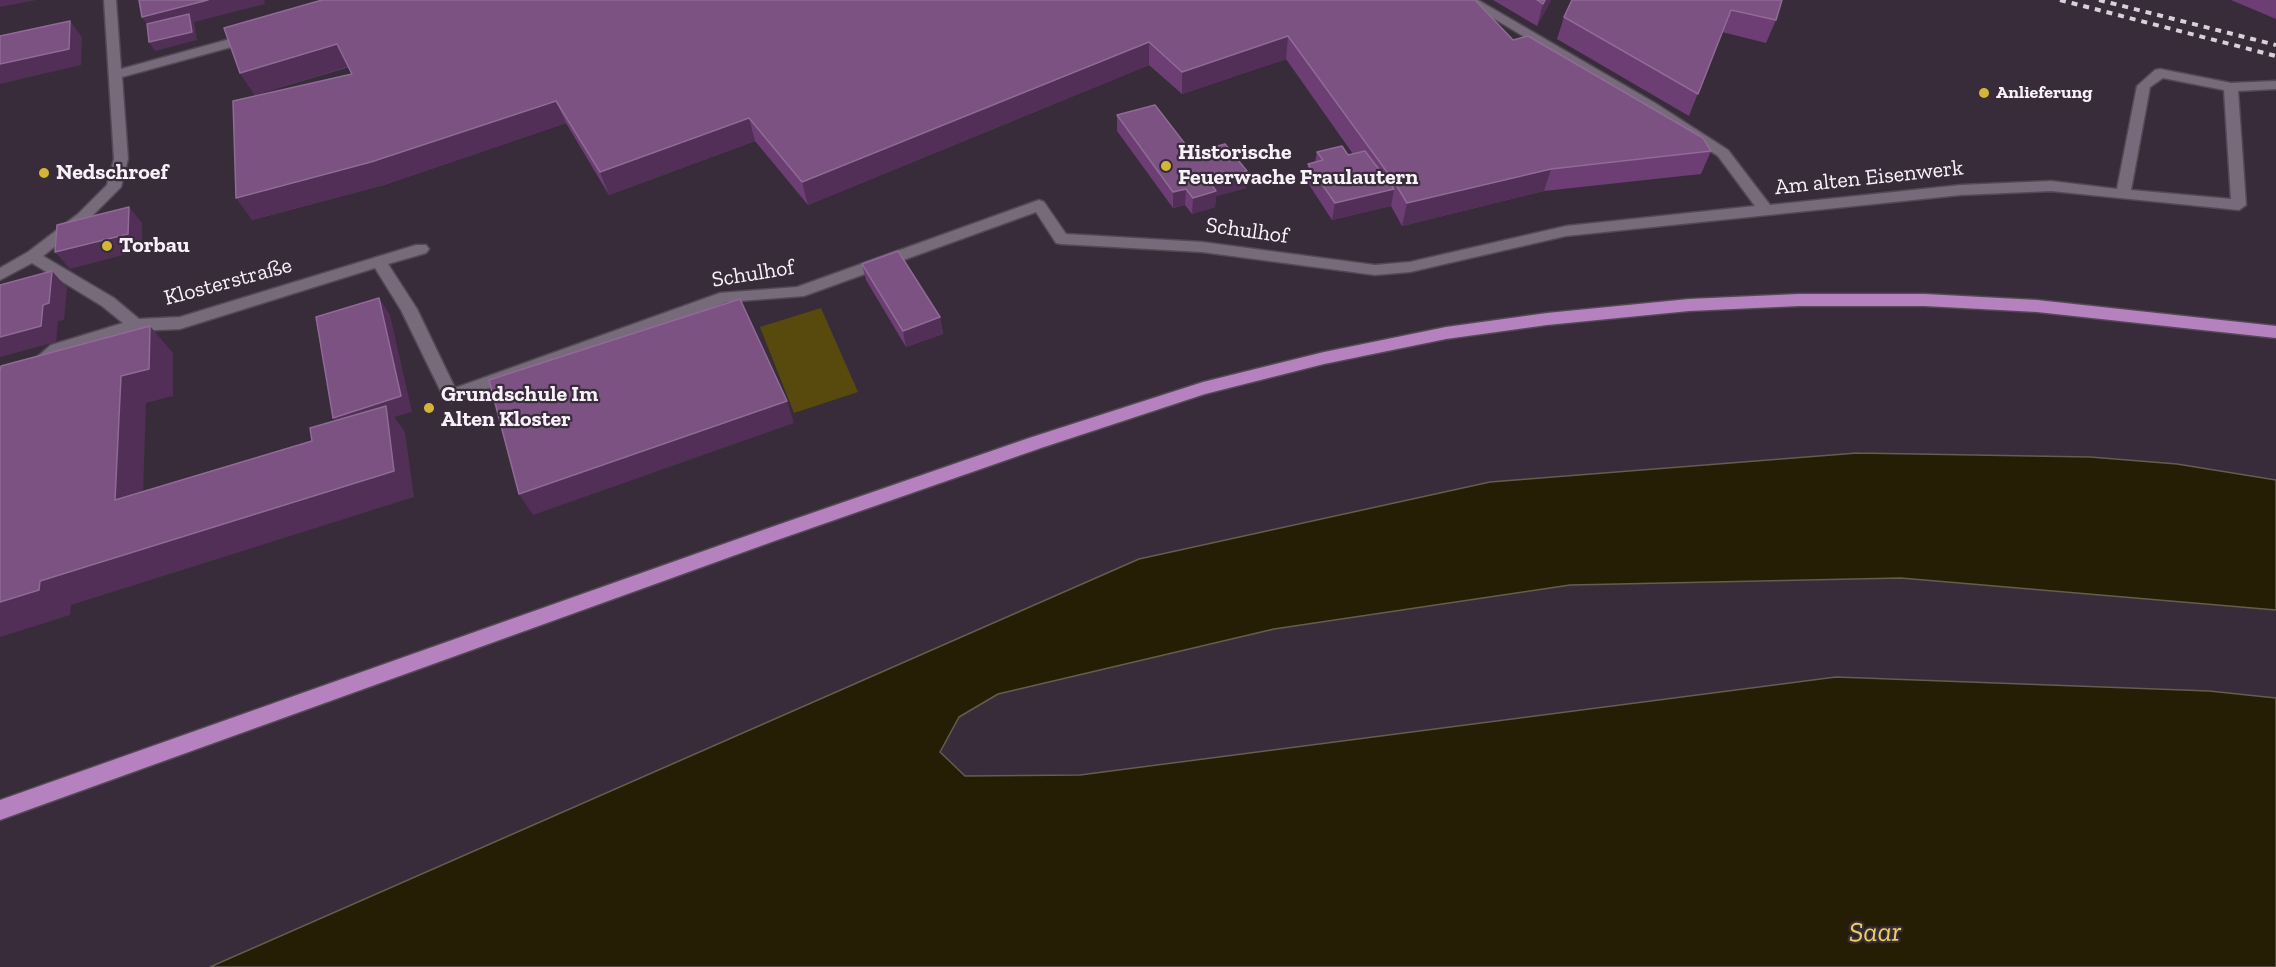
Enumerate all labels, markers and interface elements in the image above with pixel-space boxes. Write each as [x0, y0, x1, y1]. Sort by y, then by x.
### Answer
place label: Anlieferung [1996, 82, 2092, 104]
marker: Anlieferung [1977, 86, 1991, 100]
place label: Historische Feuerwache Fraulautern [1178, 140, 1418, 192]
street label: Am alten Eisenwerk [1773, 155, 1965, 201]
marker: Historische Feuerwache Fraulautern [1159, 159, 1173, 173]
place label: Nedschroef [56, 160, 168, 186]
marker: Nedschroef [37, 166, 51, 180]
street label: Schulhof [1204, 212, 1290, 250]
place label: Torbau [119, 233, 190, 259]
marker: Torbau [100, 239, 114, 253]
street label: Klosterstraße [161, 252, 295, 312]
street label: Schulhof [710, 254, 796, 294]
place label: Grundschule Im Alten Kloster [441, 382, 598, 434]
marker: Grundschule Im Alten Kloster [422, 401, 436, 415]
water label: Saar [1848, 916, 1902, 950]

